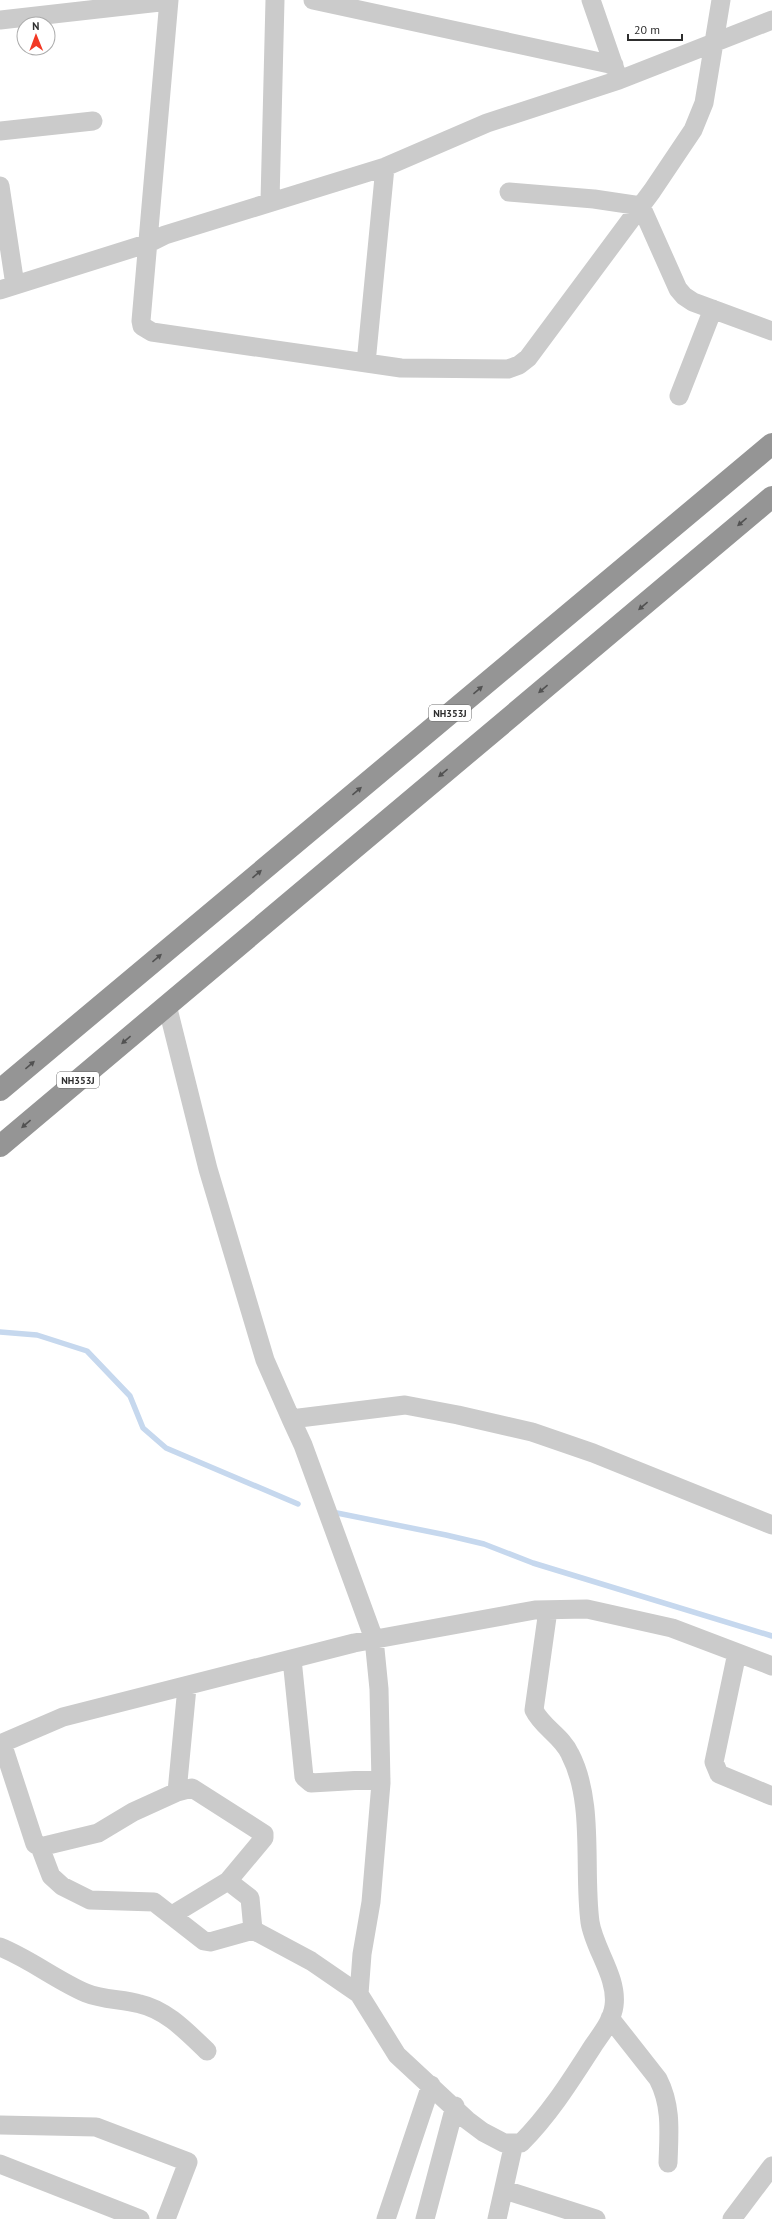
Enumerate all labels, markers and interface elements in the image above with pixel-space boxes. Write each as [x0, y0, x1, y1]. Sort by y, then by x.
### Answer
north arrow [16, 16, 56, 56]
scale bar [628, 16, 682, 42]
text: N [32, 19, 40, 33]
text: 20 m [634, 22, 660, 37]
one-way arrow [737, 518, 747, 527]
one-way arrow [637, 601, 648, 610]
one-way arrow [473, 685, 483, 694]
one-way arrow [538, 685, 548, 694]
road number: NH353J [429, 705, 471, 721]
one-way arrow [438, 768, 449, 777]
one-way arrow [351, 787, 362, 795]
one-way arrow [252, 870, 262, 879]
one-way arrow [152, 953, 163, 962]
one-way arrow [120, 1035, 131, 1044]
one-way arrow [24, 1060, 35, 1069]
road number: NH353J [57, 1072, 99, 1088]
one-way arrow [21, 1119, 32, 1128]

